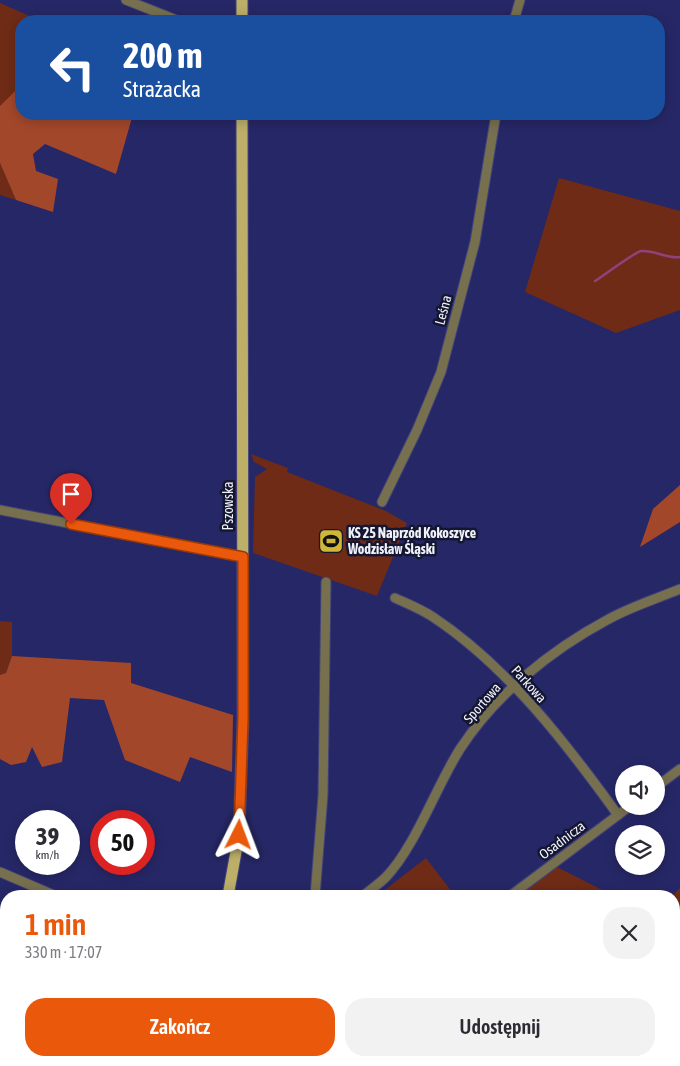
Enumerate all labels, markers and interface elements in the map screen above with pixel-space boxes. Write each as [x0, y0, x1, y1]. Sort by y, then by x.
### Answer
icon: left [40, 35, 105, 100]
text: 200 m [123, 35, 202, 75]
text: Strażacka [123, 76, 201, 102]
street label: Leśna [431, 293, 455, 327]
pin [50, 473, 92, 524]
icon: arrive [57, 480, 85, 508]
street label: Pszowska [220, 481, 236, 531]
place label: KS 25 Naprzód Kokoszyce Wodzisław Śląski [347, 525, 476, 557]
sports icon: KS 25 Naprzód Kokoszyce Wodzisław Śląski [318, 528, 344, 554]
street label: Parkowa [508, 662, 550, 706]
street label: Sportowa [460, 680, 504, 726]
map controls [615, 765, 665, 875]
button: sound [615, 765, 665, 815]
position arrow [212, 808, 264, 860]
speed limit sign: 50 [90, 810, 155, 875]
street label: Osadnicza [536, 818, 588, 862]
text: 39 [36, 822, 59, 850]
button: layers [615, 825, 665, 875]
text: km/h [36, 848, 59, 862]
text: 1 min [25, 907, 86, 941]
button: close [603, 907, 655, 959]
text: 330 m · 17:07 [25, 943, 102, 961]
button: Zakończ [25, 998, 335, 1056]
button: Udostępnij [345, 998, 655, 1056]

